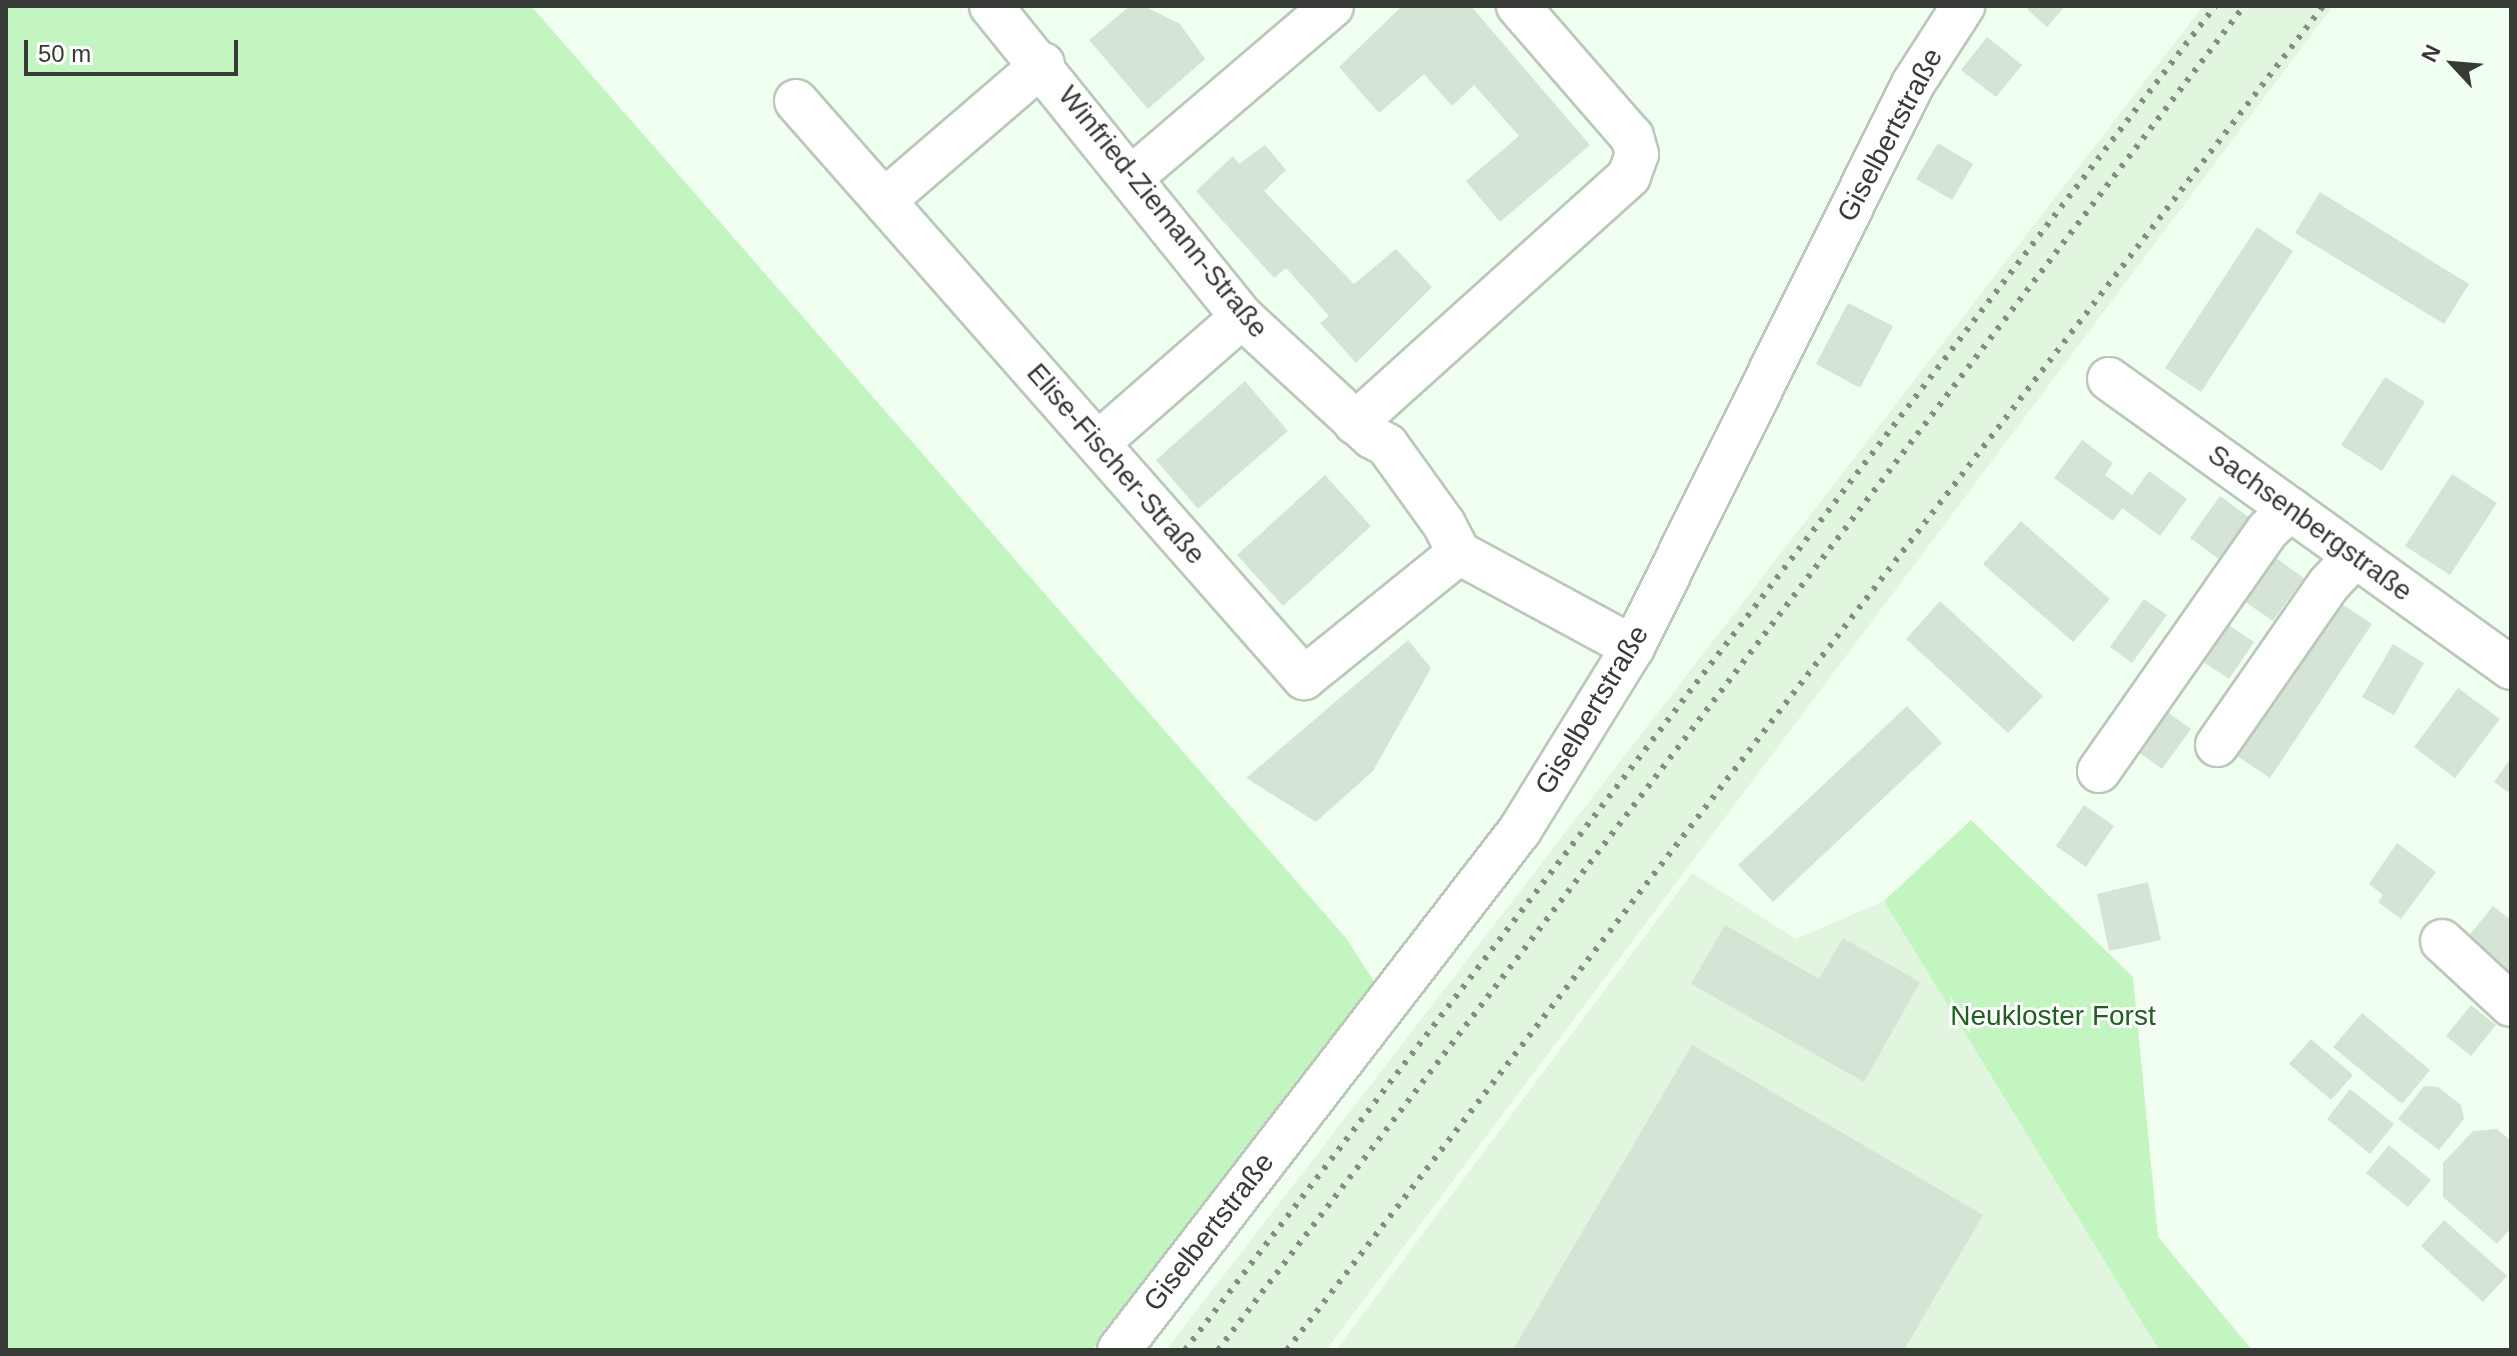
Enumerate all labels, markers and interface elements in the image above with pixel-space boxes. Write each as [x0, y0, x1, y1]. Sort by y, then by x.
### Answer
scale bar [28, 24, 242, 74]
north arrow [2413, 24, 2493, 104]
text: 50 m [38, 40, 91, 67]
text: N [2416, 41, 2446, 66]
street label: Giselbertstraße [1830, 43, 1950, 227]
street label: Winfried-Ziemann-Straße [1051, 79, 1275, 345]
street label: Elise-Fischer-Straße [1020, 357, 1212, 571]
street label: Sachsenbergstraße [2201, 438, 2419, 608]
street label: Giselbertstraße [1528, 619, 1656, 801]
park label: Neukloster Forst [1950, 999, 2156, 1033]
street label: Giselbertstraße [1137, 1146, 1281, 1318]

